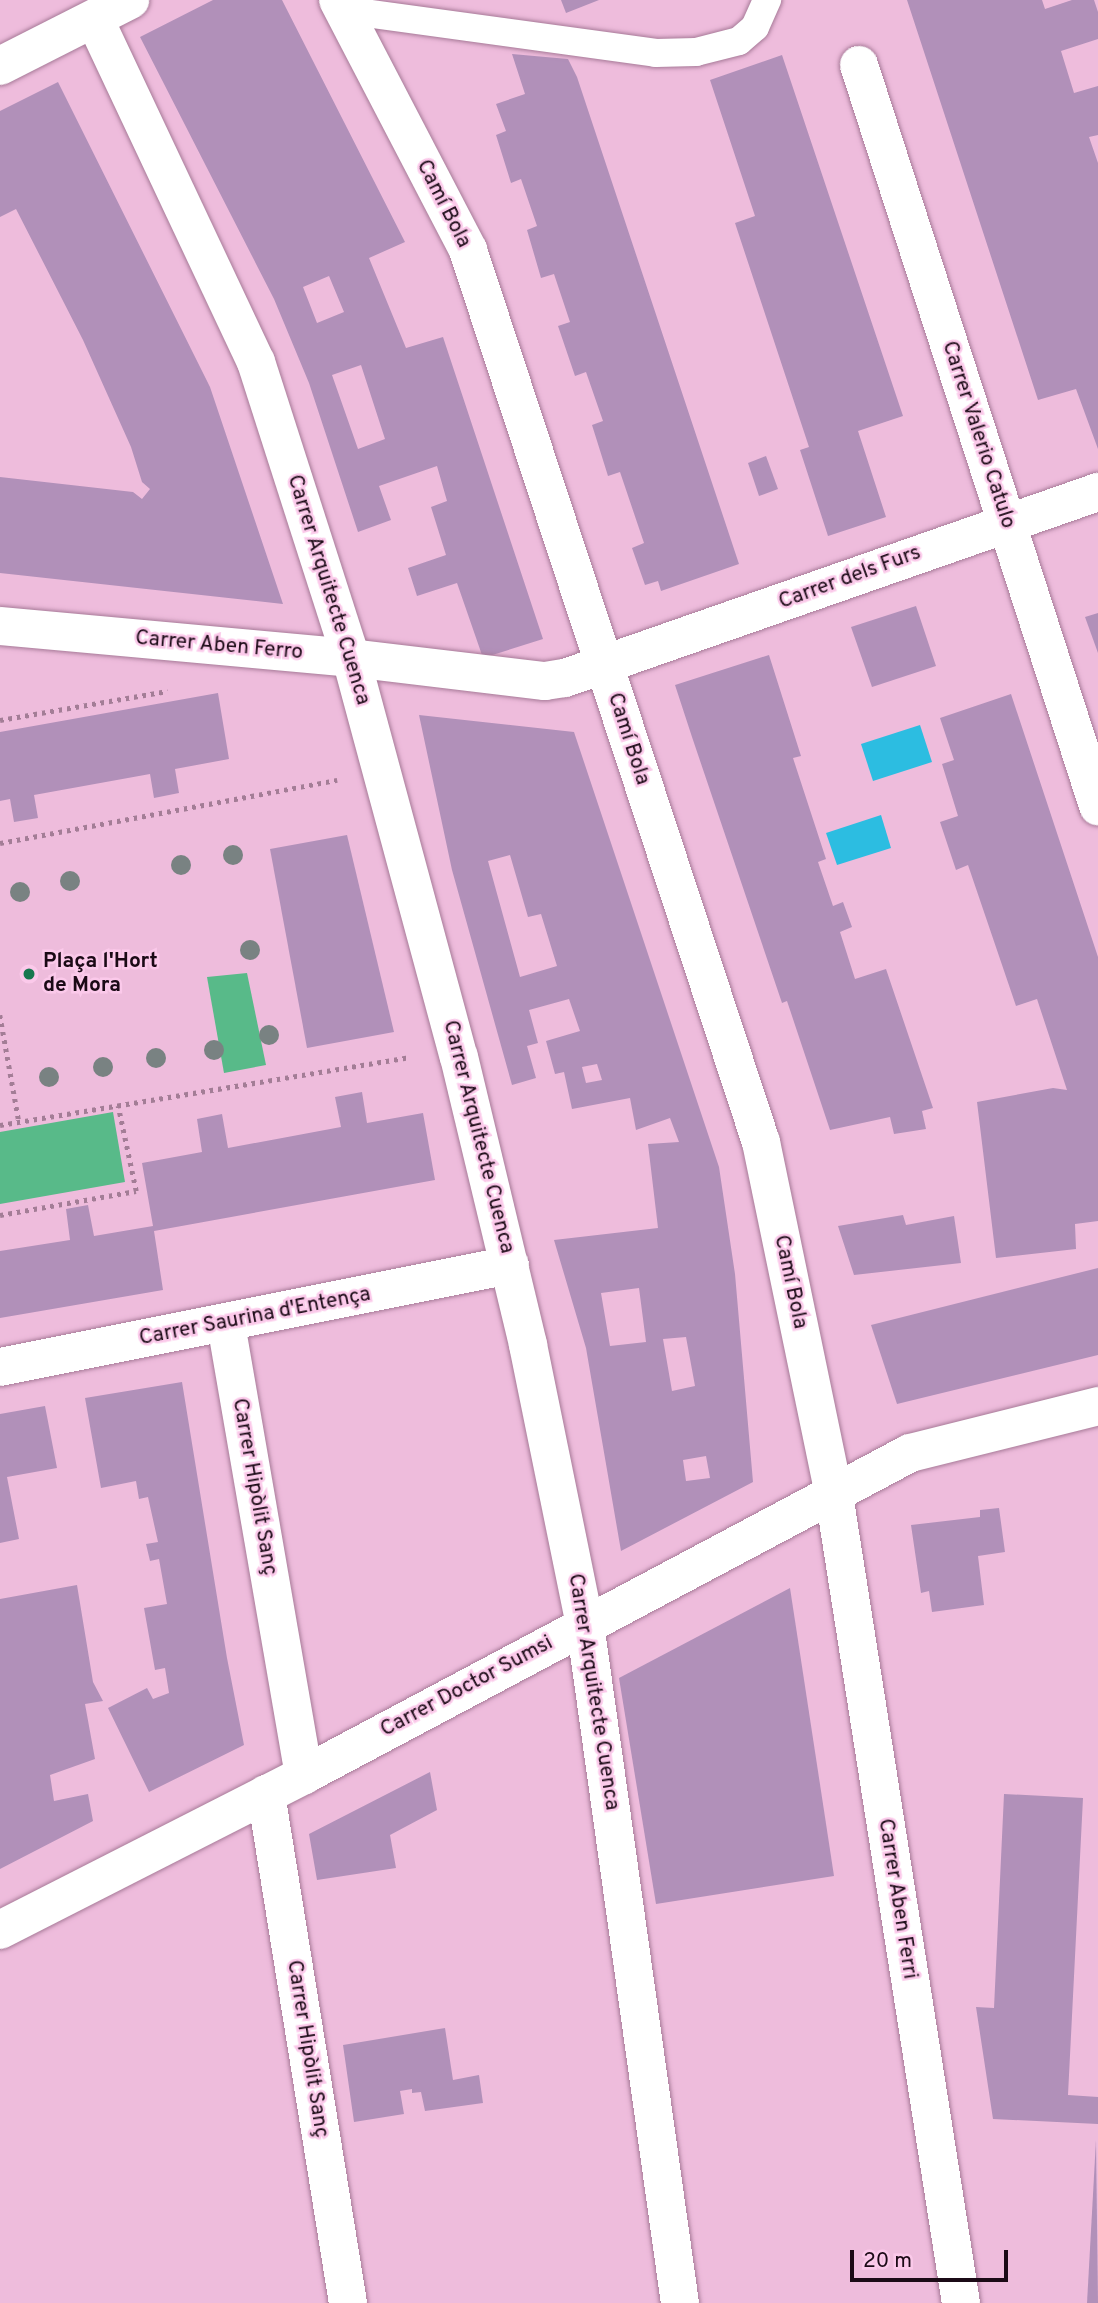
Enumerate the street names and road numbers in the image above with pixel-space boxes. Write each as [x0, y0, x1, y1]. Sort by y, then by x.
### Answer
street label: Camí Bola [410, 156, 476, 252]
street label: Carrer Valerio Catulo [936, 338, 1020, 532]
street label: Carrer Arquitecte Cuenca [281, 472, 375, 708]
street label: Carrer dels Furs [775, 541, 925, 615]
street label: Carrer Aben Ferro [134, 626, 304, 666]
street label: Camí Bola [601, 690, 655, 788]
street label: Carrer Arquitecte Cuenca [437, 1017, 519, 1257]
street label: Camí Bola [768, 1233, 812, 1331]
street label: Carrer Saurina d'Entença [137, 1282, 373, 1352]
street label: Carrer Hipòlit Sanç [226, 1396, 282, 1578]
street label: Carrer Arquitecte Cuenca [562, 1571, 624, 1813]
street label: Carrer Doctor Sumsi [376, 1631, 558, 1743]
street label: Carrer Aben Ferri [872, 1817, 922, 1981]
street label: Carrer Hipòlit Sanç [281, 1958, 333, 2140]

